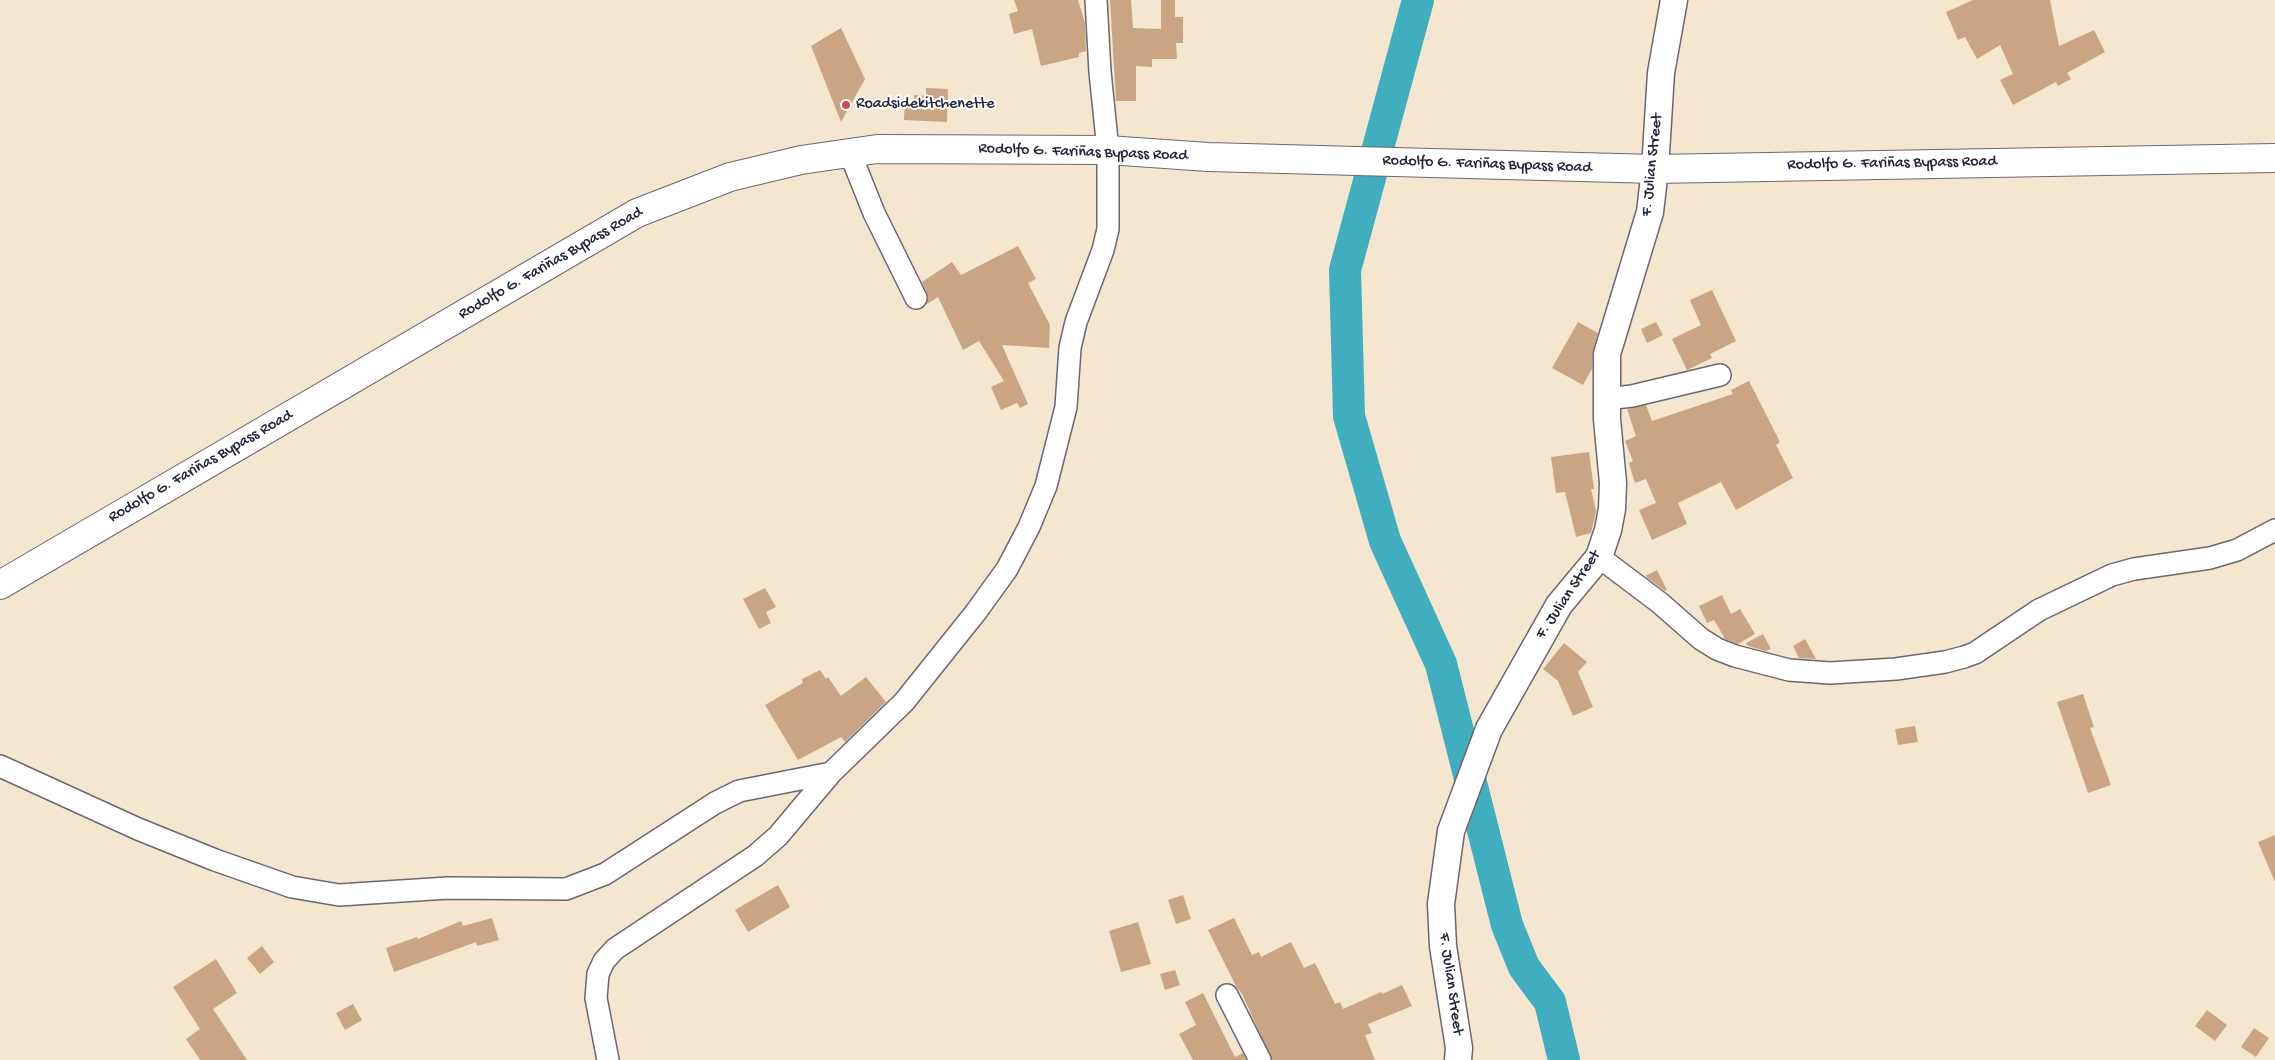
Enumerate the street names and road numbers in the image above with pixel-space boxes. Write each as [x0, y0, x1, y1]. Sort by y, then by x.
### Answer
street label: F. Julian Street [1638, 113, 1668, 217]
street label: Rodolfo G. Fariñas Bypass Road [978, 140, 1188, 166]
street label: Rodolfo G. Fariñas Bypass Road [1382, 152, 1592, 178]
street label: Rodolfo G. Fariñas Bypass Road [1787, 153, 1997, 175]
street label: Rodolfo G. Fariñas Bypass Road [455, 203, 647, 325]
street label: Rodolfo G. Fariñas Bypass Road [105, 406, 297, 528]
street label: F. Julian Street [1532, 547, 1606, 643]
street label: F. Julian Street [1433, 932, 1467, 1036]

